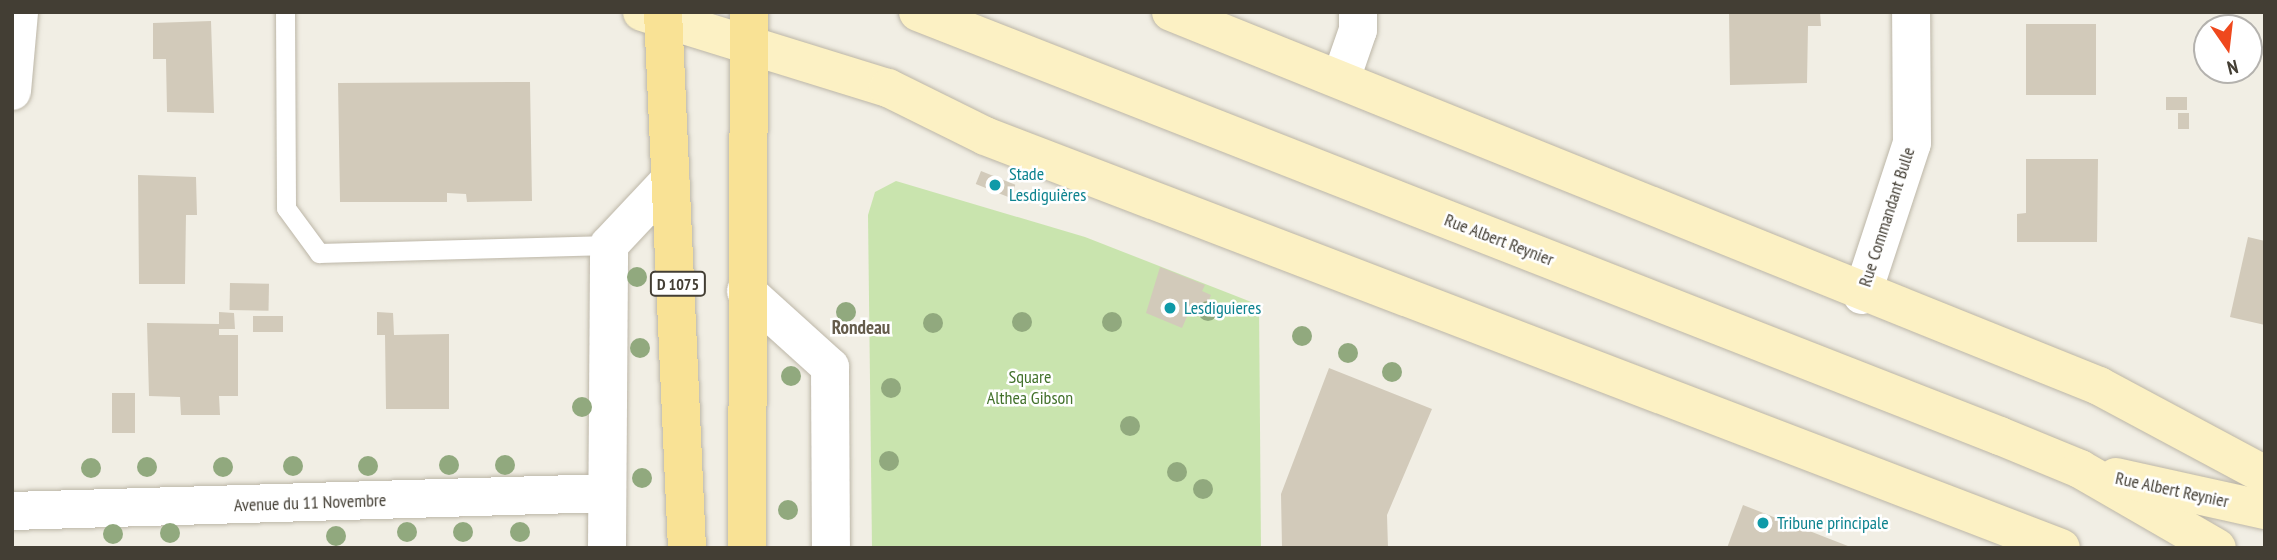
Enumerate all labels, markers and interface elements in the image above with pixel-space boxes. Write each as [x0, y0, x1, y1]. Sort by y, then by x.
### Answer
north arrow [2193, 14, 2263, 84]
text: N [2225, 55, 2240, 80]
street label: Rue Commandant Bulle [1854, 144, 1920, 290]
place label: Stade Lesdiguières [1009, 164, 1086, 206]
marker: Stade Lesdiguières [987, 177, 1003, 193]
street label: Rue Albert Reynier [1441, 209, 1557, 271]
road number: D 1075 [648, 272, 708, 296]
place label: Lesdiguieres [1184, 297, 1261, 319]
marker: Lesdiguieres [1162, 300, 1178, 316]
district label: Rondeau [832, 317, 890, 339]
park label: Square Althea Gibson [987, 367, 1073, 410]
street label: Rue Albert Reynier [2113, 467, 2231, 513]
street label: Avenue du 11 Novembre [233, 490, 387, 516]
place label: Tribune principale [1777, 512, 1889, 534]
marker: Tribune principale [1755, 515, 1771, 531]

